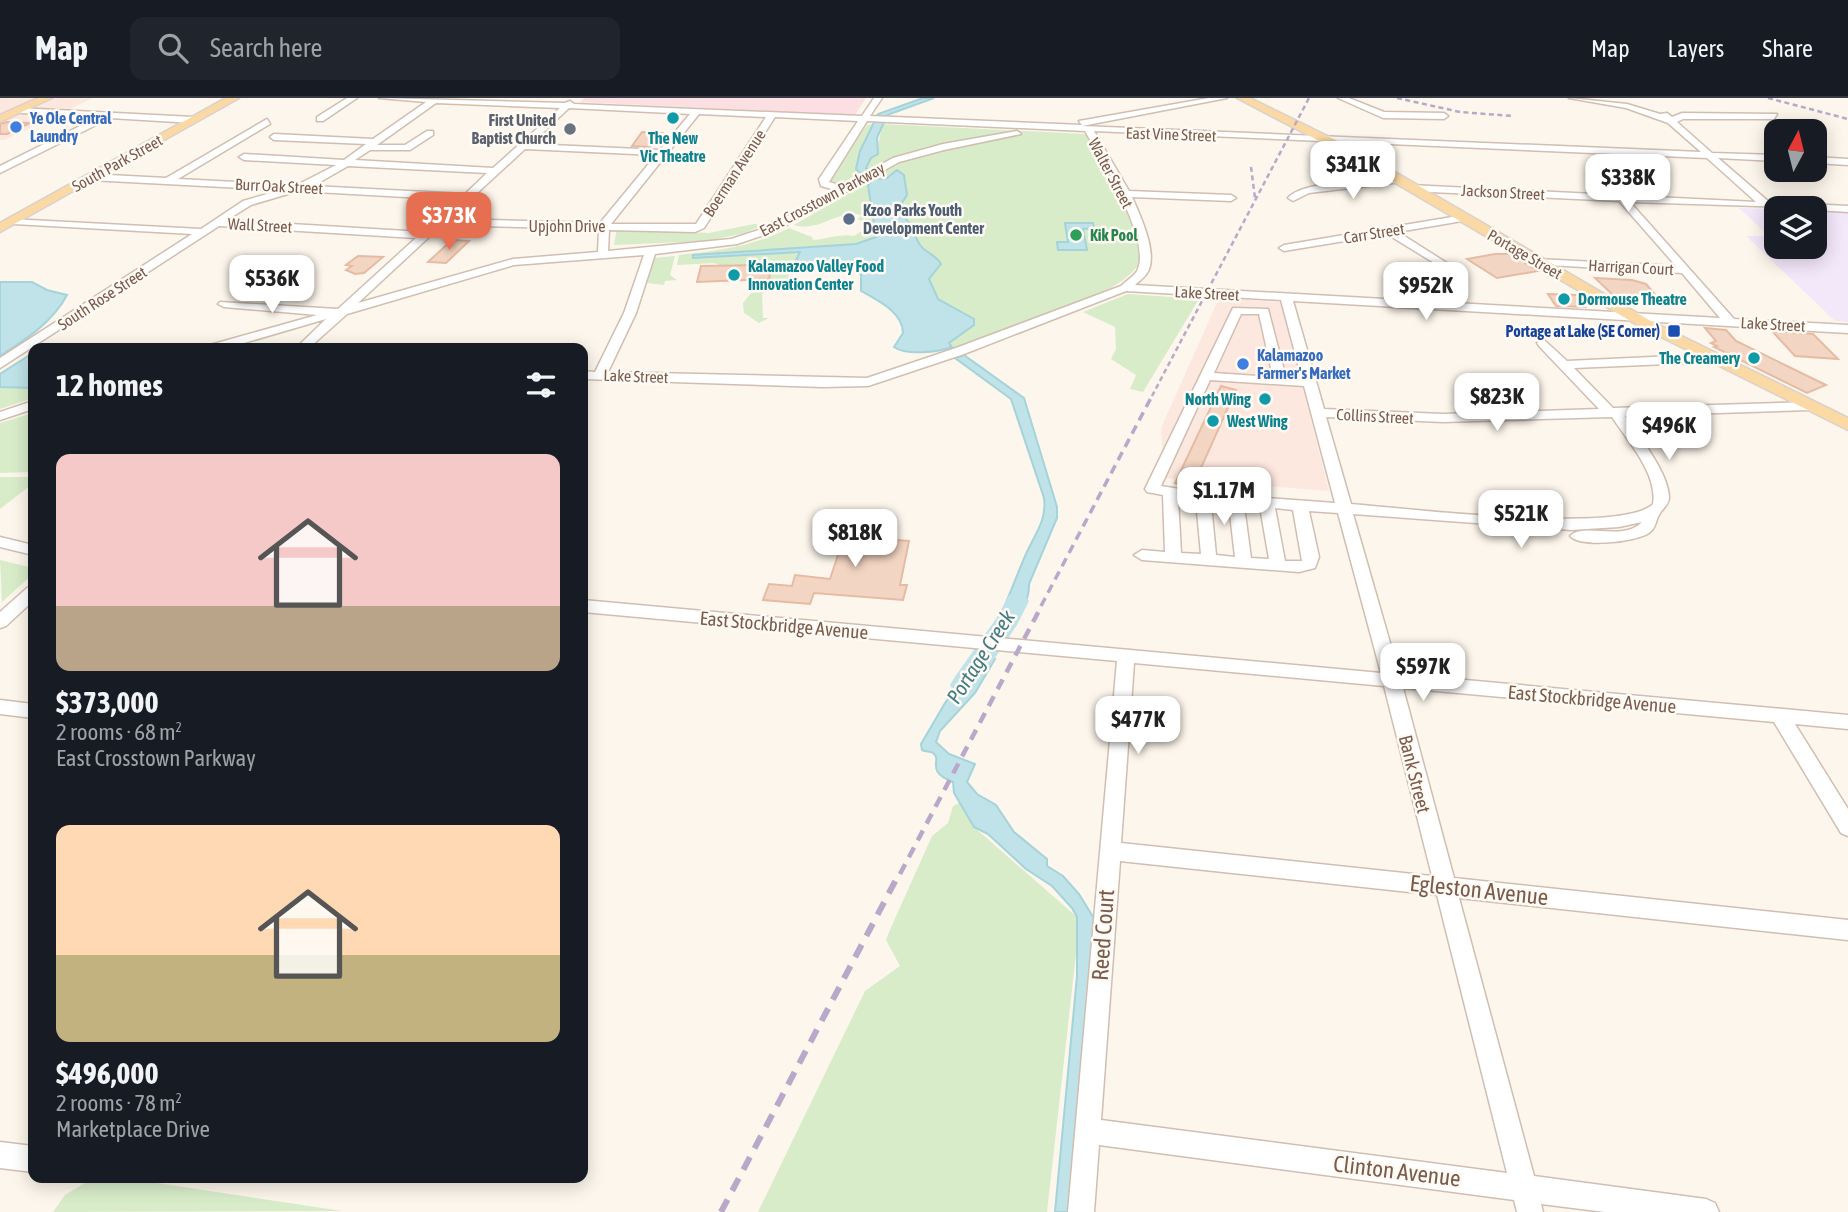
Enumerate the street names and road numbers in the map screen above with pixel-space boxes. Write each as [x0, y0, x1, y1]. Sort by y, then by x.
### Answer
street label: East Vine Street [1125, 123, 1217, 145]
street label: Boerman Avenue [699, 126, 769, 220]
street label: South Park Street [69, 131, 166, 195]
street label: Walter Street [1085, 135, 1137, 211]
street label: East Crosstown Parkway [756, 158, 888, 240]
street label: Burr Oak Street [235, 175, 324, 197]
street label: Jackson Street [1461, 181, 1546, 203]
street label: Wall Street [227, 214, 293, 236]
street label: Upjohn Drive [529, 217, 606, 236]
street label: Carr Street [1342, 219, 1406, 247]
street label: Portage Street [1484, 225, 1566, 284]
street label: Harrigan Court [1588, 256, 1675, 279]
street label: South Rose Street [54, 262, 150, 333]
street label: Lake Street [1174, 282, 1240, 304]
street label: Lake Street [1740, 313, 1806, 335]
street label: Lake Street [603, 366, 669, 386]
street label: Collins Street [1336, 405, 1415, 427]
street label: East Stockbridge Avenue [699, 607, 869, 643]
street label: East Stockbridge Avenue [1507, 681, 1677, 717]
street label: Bank Street [1395, 733, 1435, 815]
street label: Egleston Avenue [1408, 870, 1550, 910]
street label: Reed Court [1087, 888, 1119, 982]
street label: Clinton Avenue [1332, 1150, 1462, 1192]

